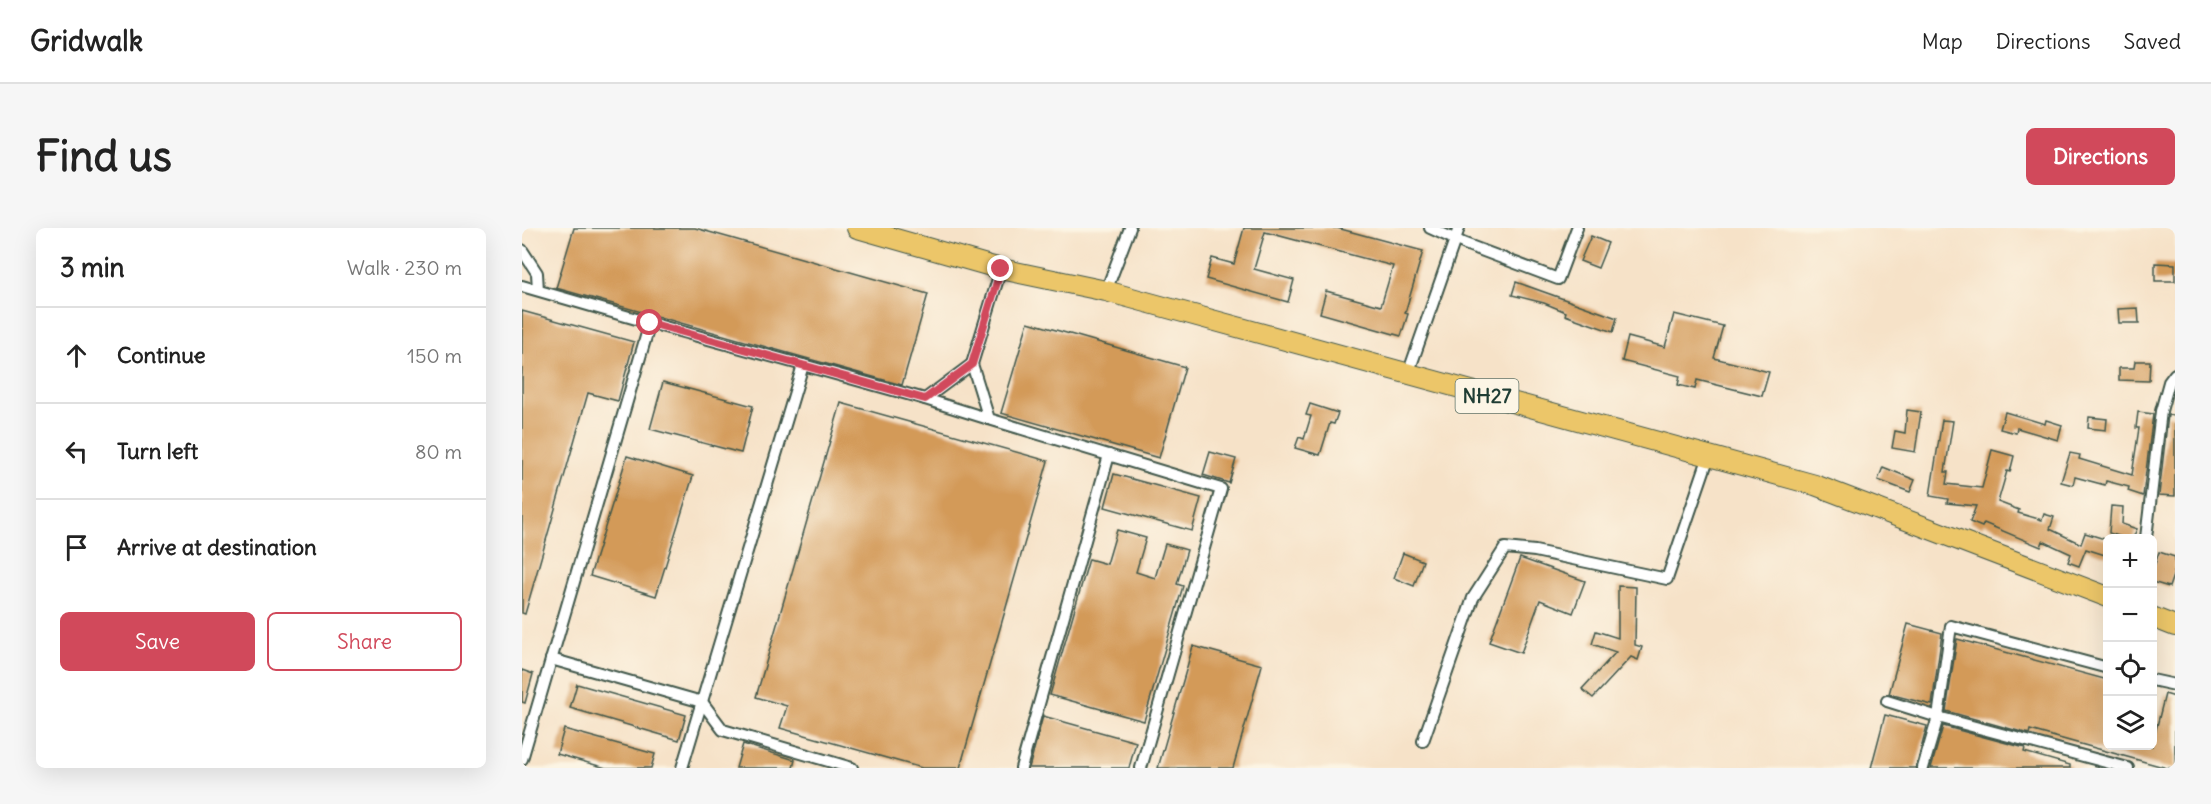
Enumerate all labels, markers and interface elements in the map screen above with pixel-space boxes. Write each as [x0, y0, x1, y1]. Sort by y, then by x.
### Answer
text: Gridwalk [30, 23, 143, 59]
text: Map [1922, 28, 1963, 55]
text: Directions [1996, 28, 2090, 55]
text: Saved [2123, 28, 2181, 55]
button: Directions [2026, 128, 2175, 185]
text: Find us [36, 130, 172, 182]
text: 3 min [60, 251, 125, 284]
text: Walk · 230 m [347, 255, 462, 280]
route end [987, 255, 1013, 281]
route start [636, 309, 662, 335]
icon: ahead [60, 339, 93, 372]
text: Continue [117, 341, 206, 369]
text: 150 m [407, 343, 462, 368]
road number: NH27 [1456, 379, 1518, 413]
icon: left [60, 435, 93, 468]
text: Turn left [117, 437, 198, 465]
text: 80 m [415, 439, 462, 464]
icon: arrive [60, 531, 93, 564]
text: Arrive at destination [117, 533, 317, 561]
map controls [2103, 534, 2157, 750]
button: + [2103, 534, 2157, 588]
button: − [2103, 588, 2157, 642]
button: Save [60, 612, 255, 671]
button: Share [267, 612, 462, 671]
button: locate [2103, 642, 2157, 696]
button: layers [2103, 696, 2157, 750]

